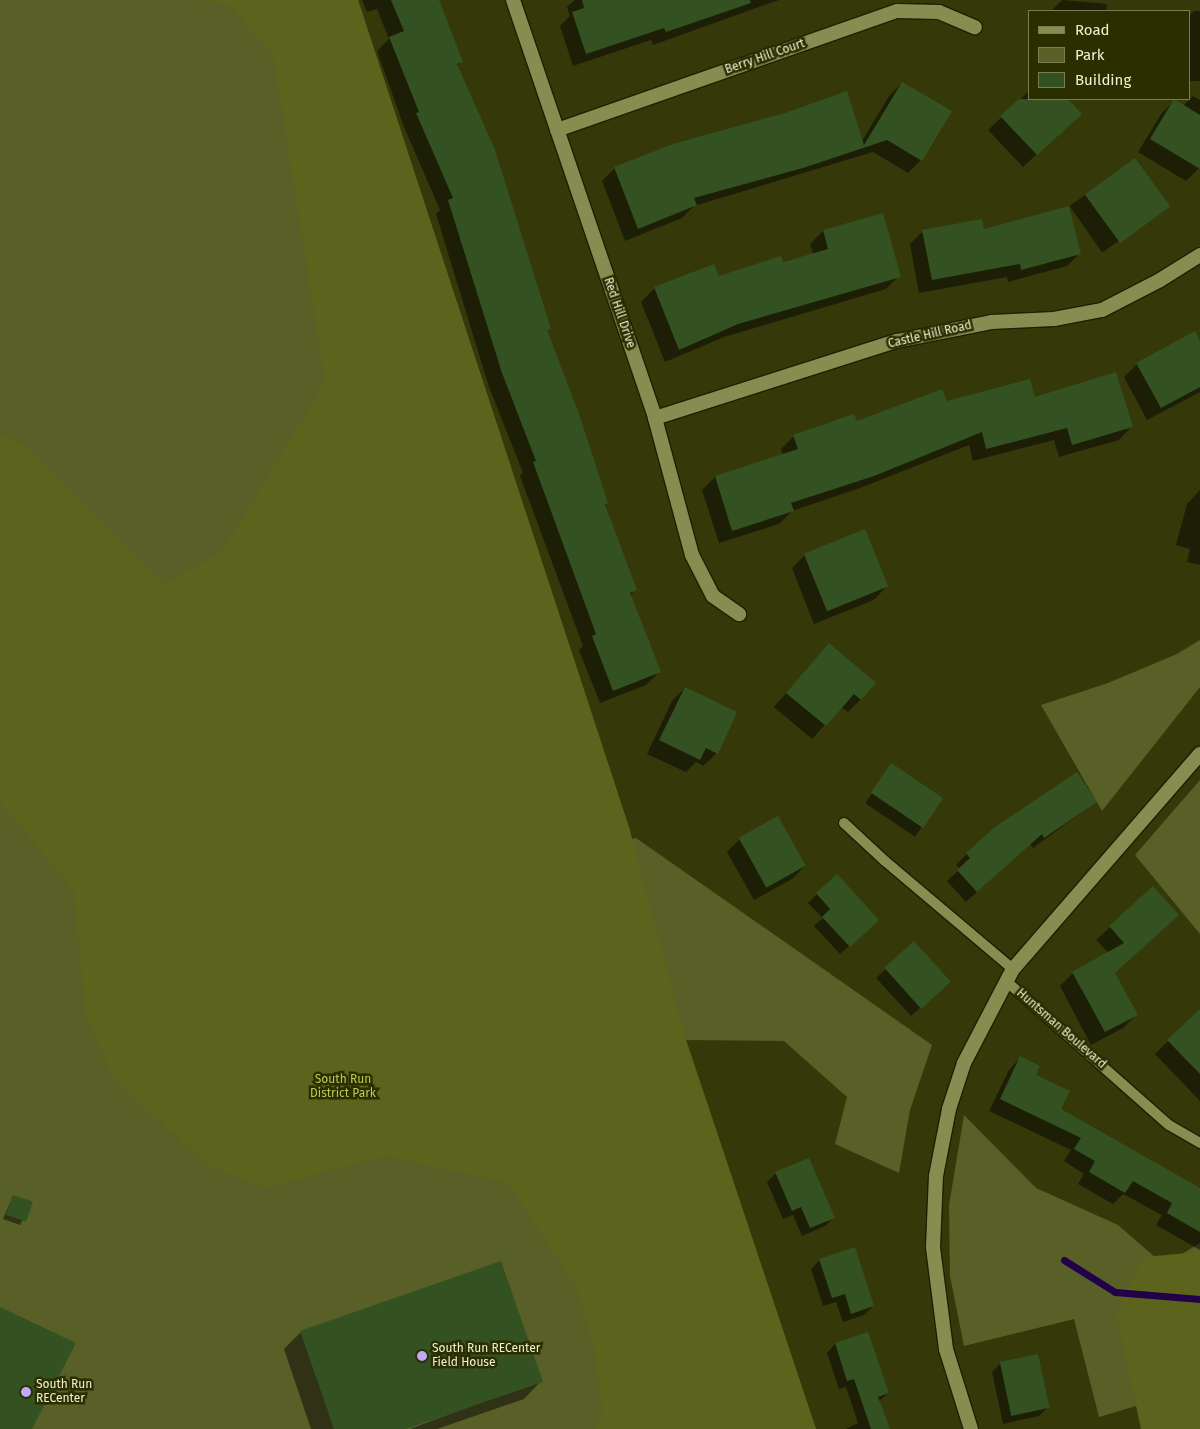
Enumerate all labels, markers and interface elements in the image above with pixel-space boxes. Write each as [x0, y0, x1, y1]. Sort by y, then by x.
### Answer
legend [1028, 10, 1190, 100]
text: Road [1075, 21, 1110, 39]
street label: Berry Hill Court [723, 37, 807, 77]
text: Park [1075, 46, 1105, 64]
text: Building [1075, 71, 1131, 89]
street label: Red Hill Drive [600, 276, 638, 350]
street label: Castle Hill Road [887, 318, 973, 352]
street label: Huntsman Boulevard [1013, 986, 1109, 1072]
park label: South Run District Park [310, 1073, 376, 1101]
place label: South Run RECenter Field House [432, 1342, 540, 1370]
marker: South Run RECenter Field House [416, 1350, 428, 1362]
place label: South Run RECenter [36, 1378, 92, 1406]
marker: South Run RECenter [20, 1386, 32, 1398]

